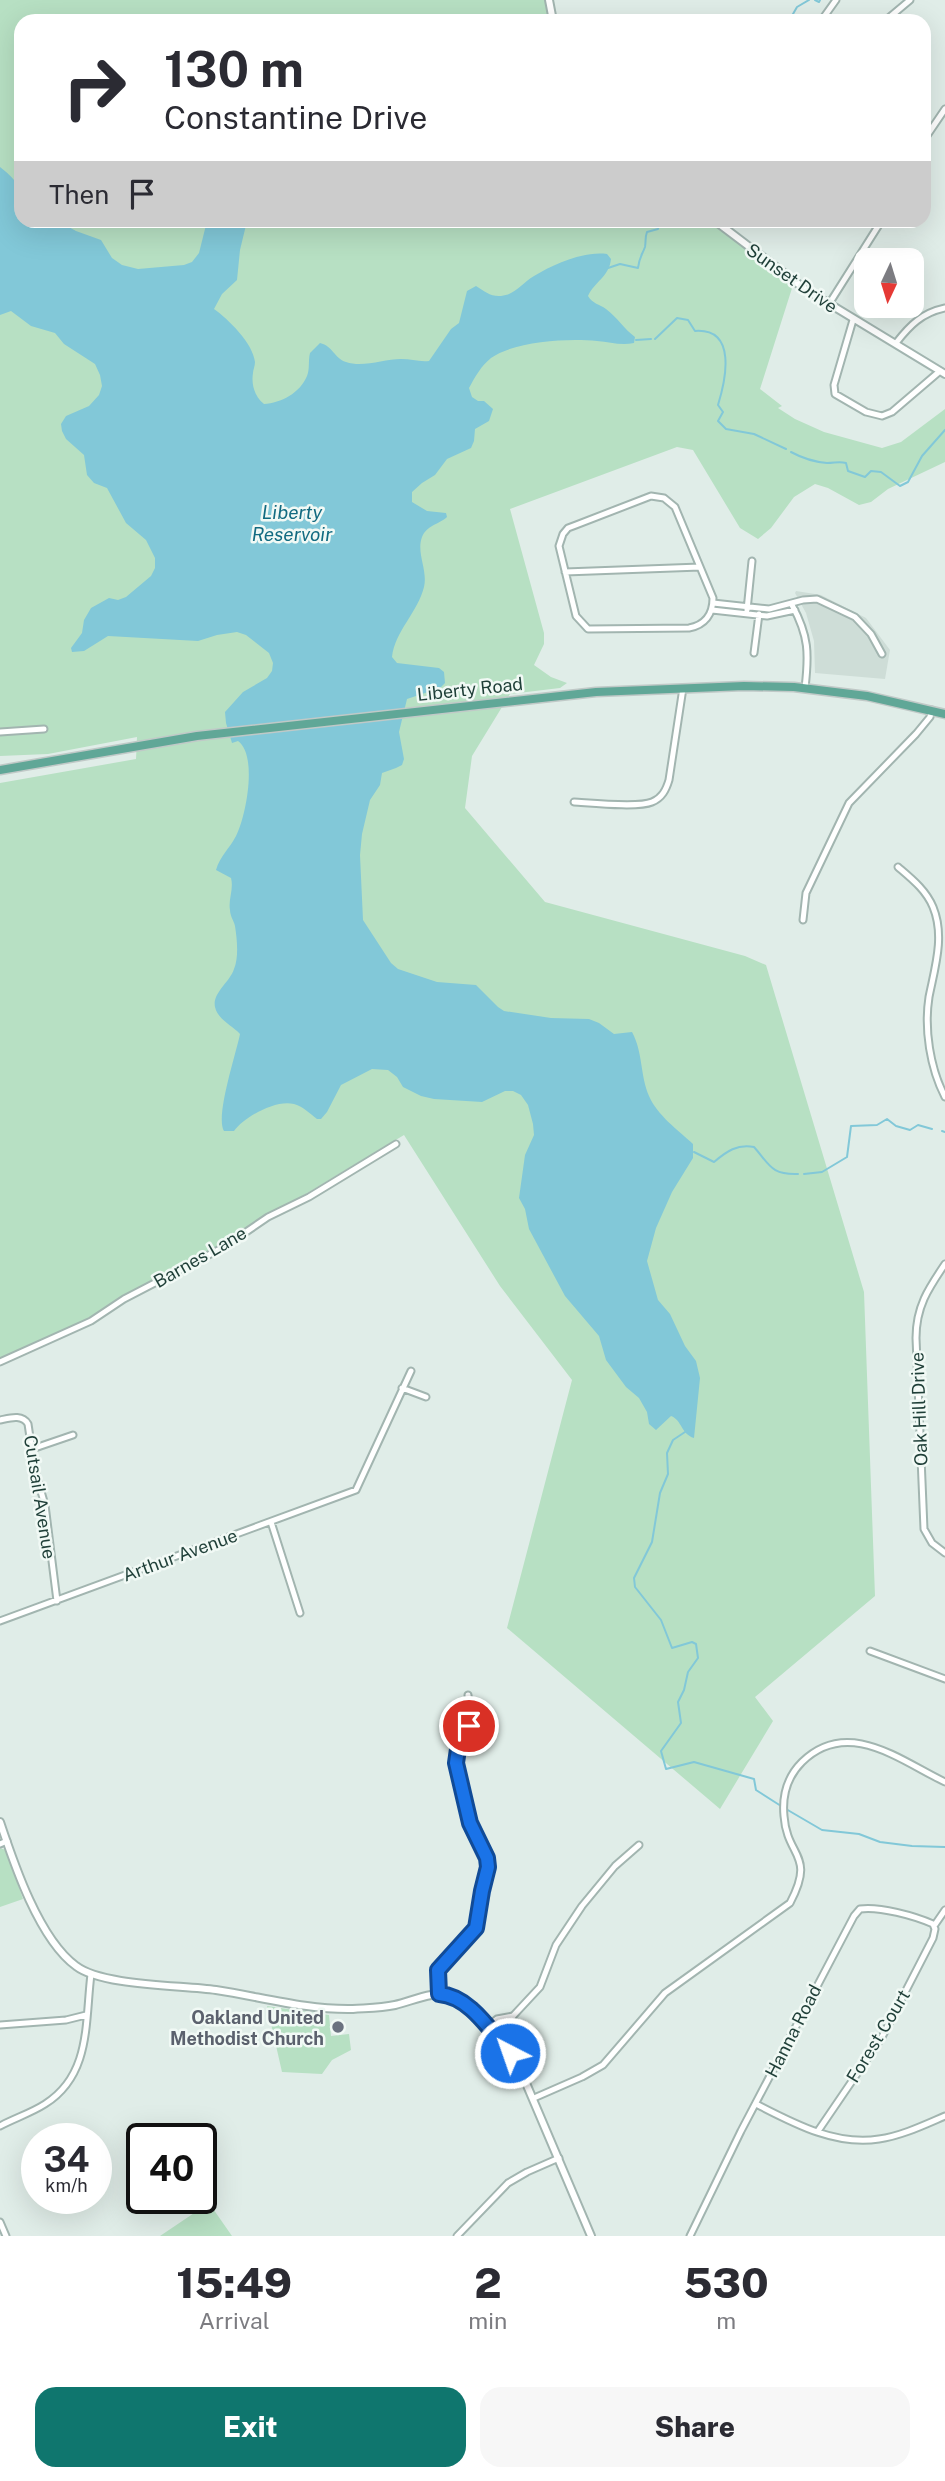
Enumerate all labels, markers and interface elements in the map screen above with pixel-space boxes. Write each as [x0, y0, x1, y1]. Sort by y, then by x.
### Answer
text: 130 m [164, 40, 304, 98]
icon: right [49, 42, 140, 133]
text: Constantine Drive [164, 99, 427, 136]
icon: arrive [123, 175, 161, 213]
text: Then [49, 179, 109, 210]
street label: Sunset Drive [742, 239, 842, 317]
north arrow [854, 248, 924, 318]
map controls [854, 248, 924, 318]
water label: Liberty Reservoir [252, 501, 333, 545]
street label: Liberty Road [416, 673, 524, 705]
street label: Barnes Lane [150, 1222, 250, 1292]
street label: Oak Hill Drive [907, 1352, 931, 1466]
street label: Cutsail Avenue [20, 1434, 60, 1560]
street label: Arthur Avenue [120, 1524, 240, 1586]
pin [439, 1696, 499, 1756]
icon: arrive [450, 1707, 488, 1745]
street label: Hanna Road [761, 1981, 825, 2081]
street label: Forest Court [842, 1986, 914, 2086]
place label: Oakland United Methodist Church [170, 2007, 324, 2049]
position arrow [473, 2016, 547, 2090]
marker: Oakland United Methodist Church [330, 2019, 346, 2035]
speed limit sign: 40 [126, 2123, 217, 2214]
text: 34 [43, 2139, 90, 2180]
text: km/h [45, 2175, 88, 2196]
text: 15:49 [176, 2258, 292, 2307]
text: 2 [474, 2258, 502, 2307]
text: 530 [684, 2258, 769, 2307]
text: Arrival [199, 2307, 270, 2334]
text: min [468, 2307, 507, 2334]
text: m [716, 2307, 736, 2334]
button: Exit [35, 2387, 466, 2467]
button: Share [480, 2387, 910, 2467]

